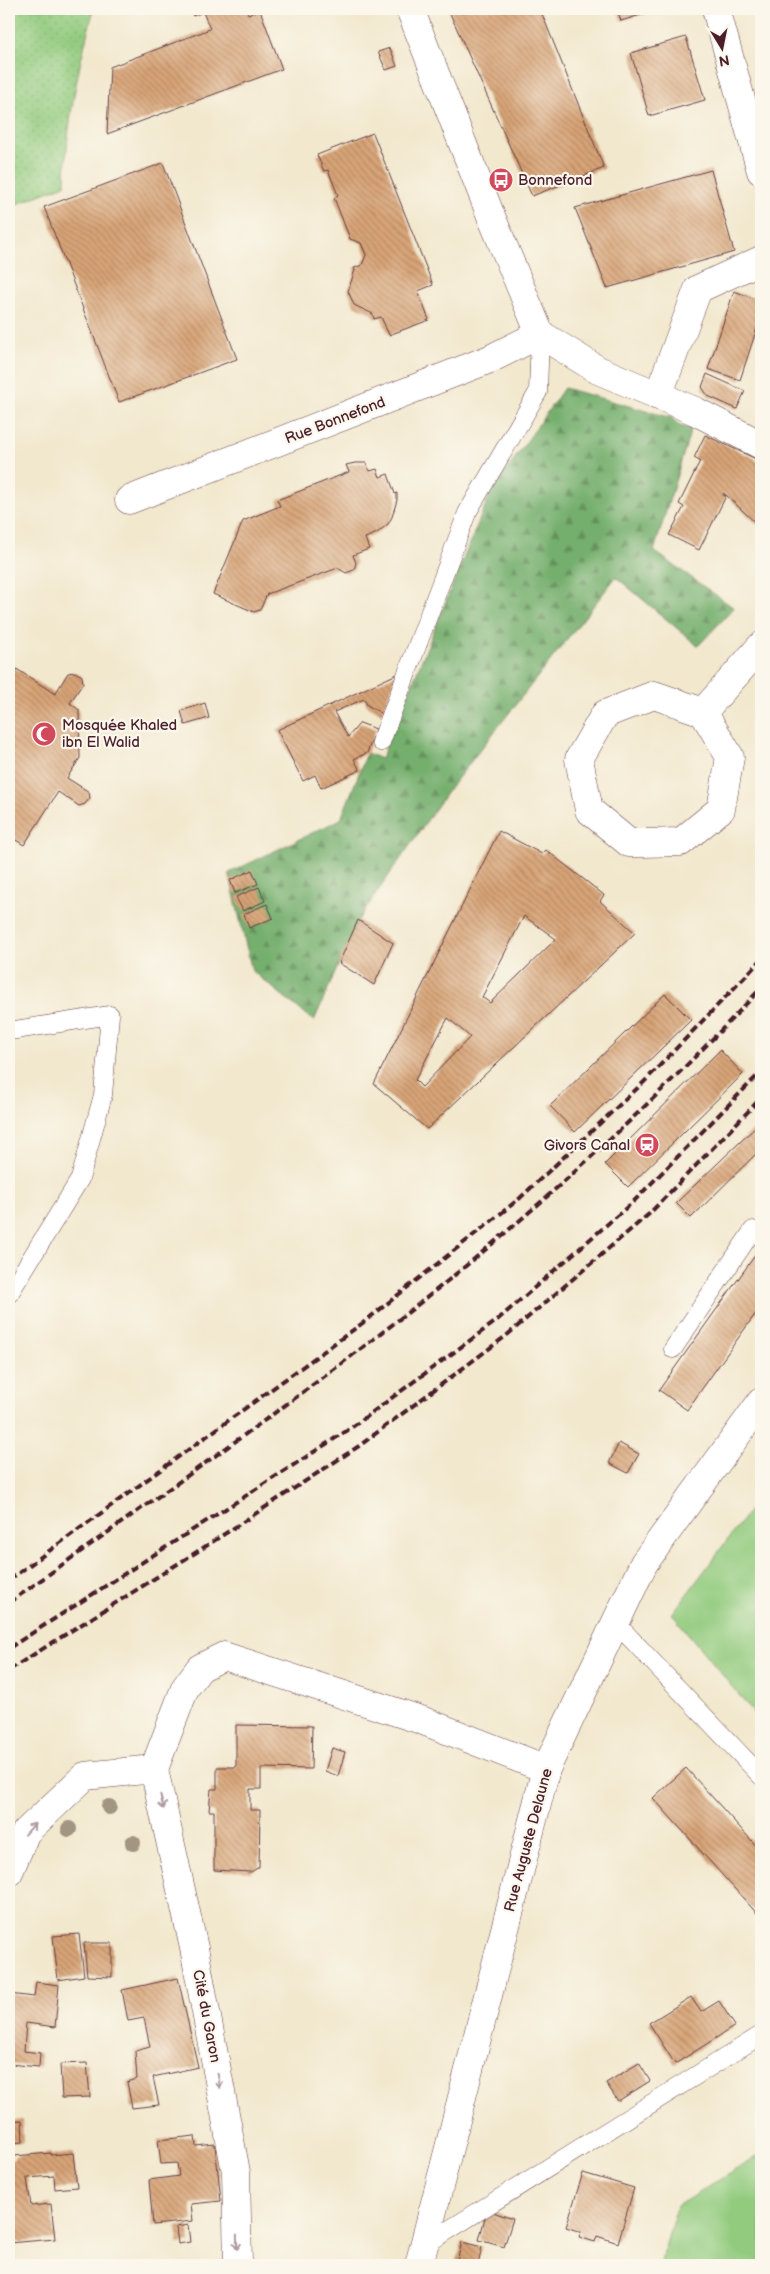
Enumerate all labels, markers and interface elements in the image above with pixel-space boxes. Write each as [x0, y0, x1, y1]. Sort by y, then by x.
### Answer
north arrow [698, 22, 748, 72]
text: N [718, 51, 731, 70]
bus stop icon: Bonnefond [488, 167, 514, 193]
place label: Bonnefond [518, 171, 592, 190]
street label: Rue Bonnefond [282, 393, 388, 448]
place label: Mosquée Khaled ibn El Walid [62, 716, 177, 752]
mosque icon: Mosquée Khaled ibn El Walid [31, 721, 57, 747]
station icon: Givors Canal [634, 1132, 660, 1158]
place label: Givors Canal [544, 1136, 630, 1155]
street label: Rue Auguste Delaune [500, 1766, 557, 1914]
one-way arrow [157, 1793, 167, 1809]
one-way arrow [25, 1823, 36, 1836]
street label: Cité du Garon [188, 1968, 225, 2064]
one-way arrow [215, 2072, 224, 2088]
one-way arrow [233, 2233, 242, 2249]

